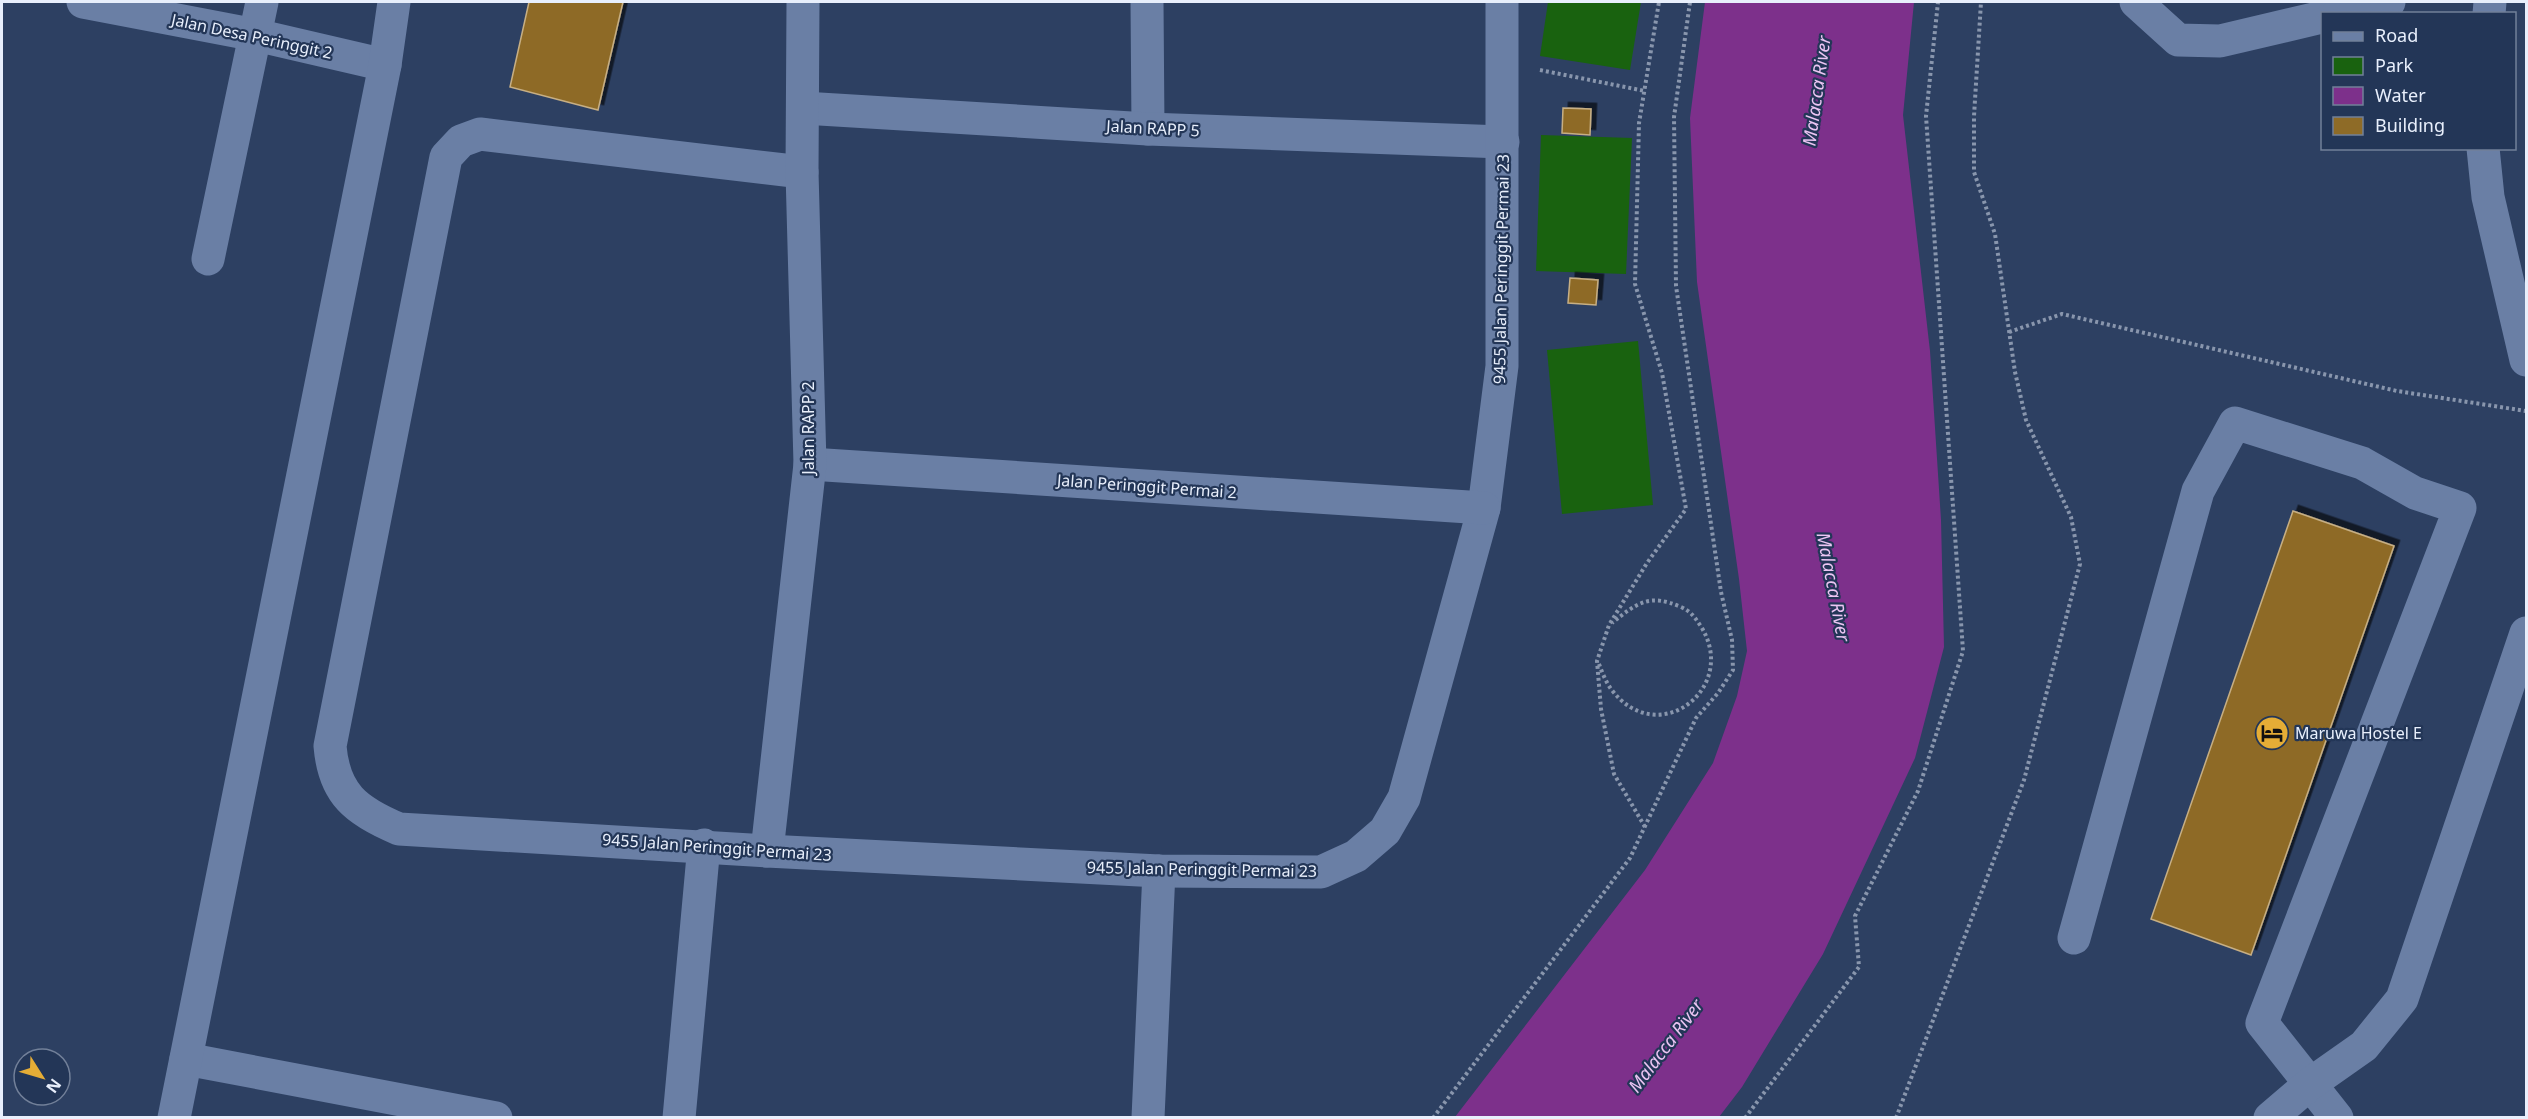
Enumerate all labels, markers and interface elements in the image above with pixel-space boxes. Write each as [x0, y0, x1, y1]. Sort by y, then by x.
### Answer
street label: Jalan Desa Peringgit 2 [167, 8, 335, 64]
legend [2321, 12, 2516, 150]
text: Road [2375, 23, 2418, 47]
water label: Malacca River [1796, 33, 1836, 147]
text: Park [2375, 53, 2413, 77]
text: Water [2375, 83, 2426, 107]
text: Building [2375, 113, 2445, 137]
street label: Jalan RAPP 5 [1104, 114, 1200, 141]
street label: 9455 Jalan Peringgit Permai 23 [1488, 154, 1514, 384]
street label: Jalan RAPP 2 [797, 381, 819, 477]
street label: Jalan Peringgit Permai 2 [1054, 469, 1238, 503]
water label: Malacca River [1812, 530, 1857, 644]
hotel icon: Maruwa Hostel E [2254, 715, 2290, 751]
place label: Maruwa Hostel E [2295, 722, 2422, 744]
street label: 9455 Jalan Peringgit Permai 23 [601, 828, 833, 866]
street label: 9455 Jalan Peringgit Permai 23 [1087, 856, 1317, 882]
water label: Malacca River [1622, 993, 1709, 1097]
north arrow [12, 1047, 72, 1107]
text: N [41, 1074, 67, 1098]

